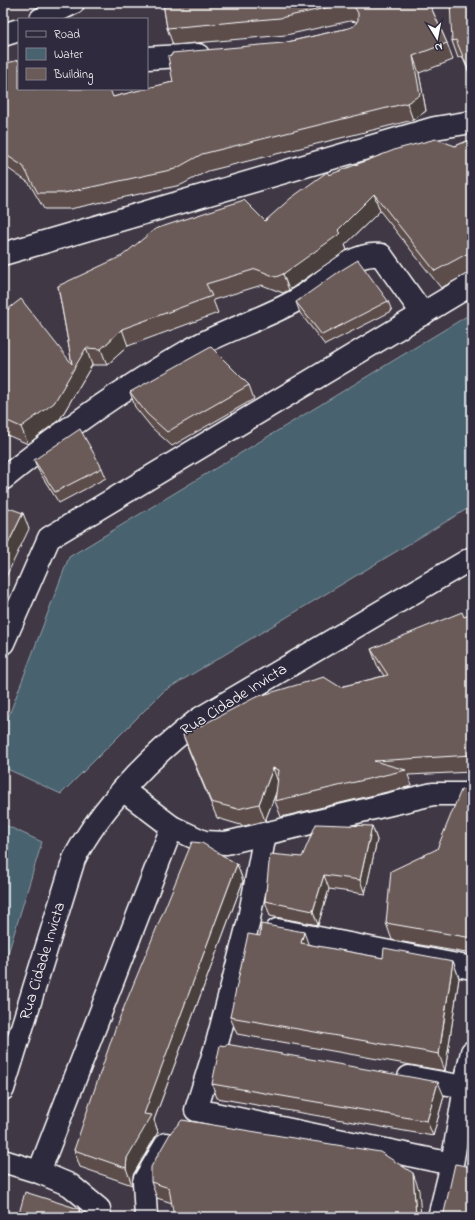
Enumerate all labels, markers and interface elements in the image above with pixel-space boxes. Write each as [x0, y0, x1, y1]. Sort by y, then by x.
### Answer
legend [18, 18, 148, 90]
north arrow [417, 18, 457, 58]
text: Road [54, 26, 80, 44]
text: N [434, 38, 444, 55]
text: Water [54, 46, 83, 64]
text: Building [53, 66, 93, 85]
street label: Rua Cidade Invicta [176, 658, 292, 742]
street label: Rua Cidade Invicta [14, 899, 72, 1023]

